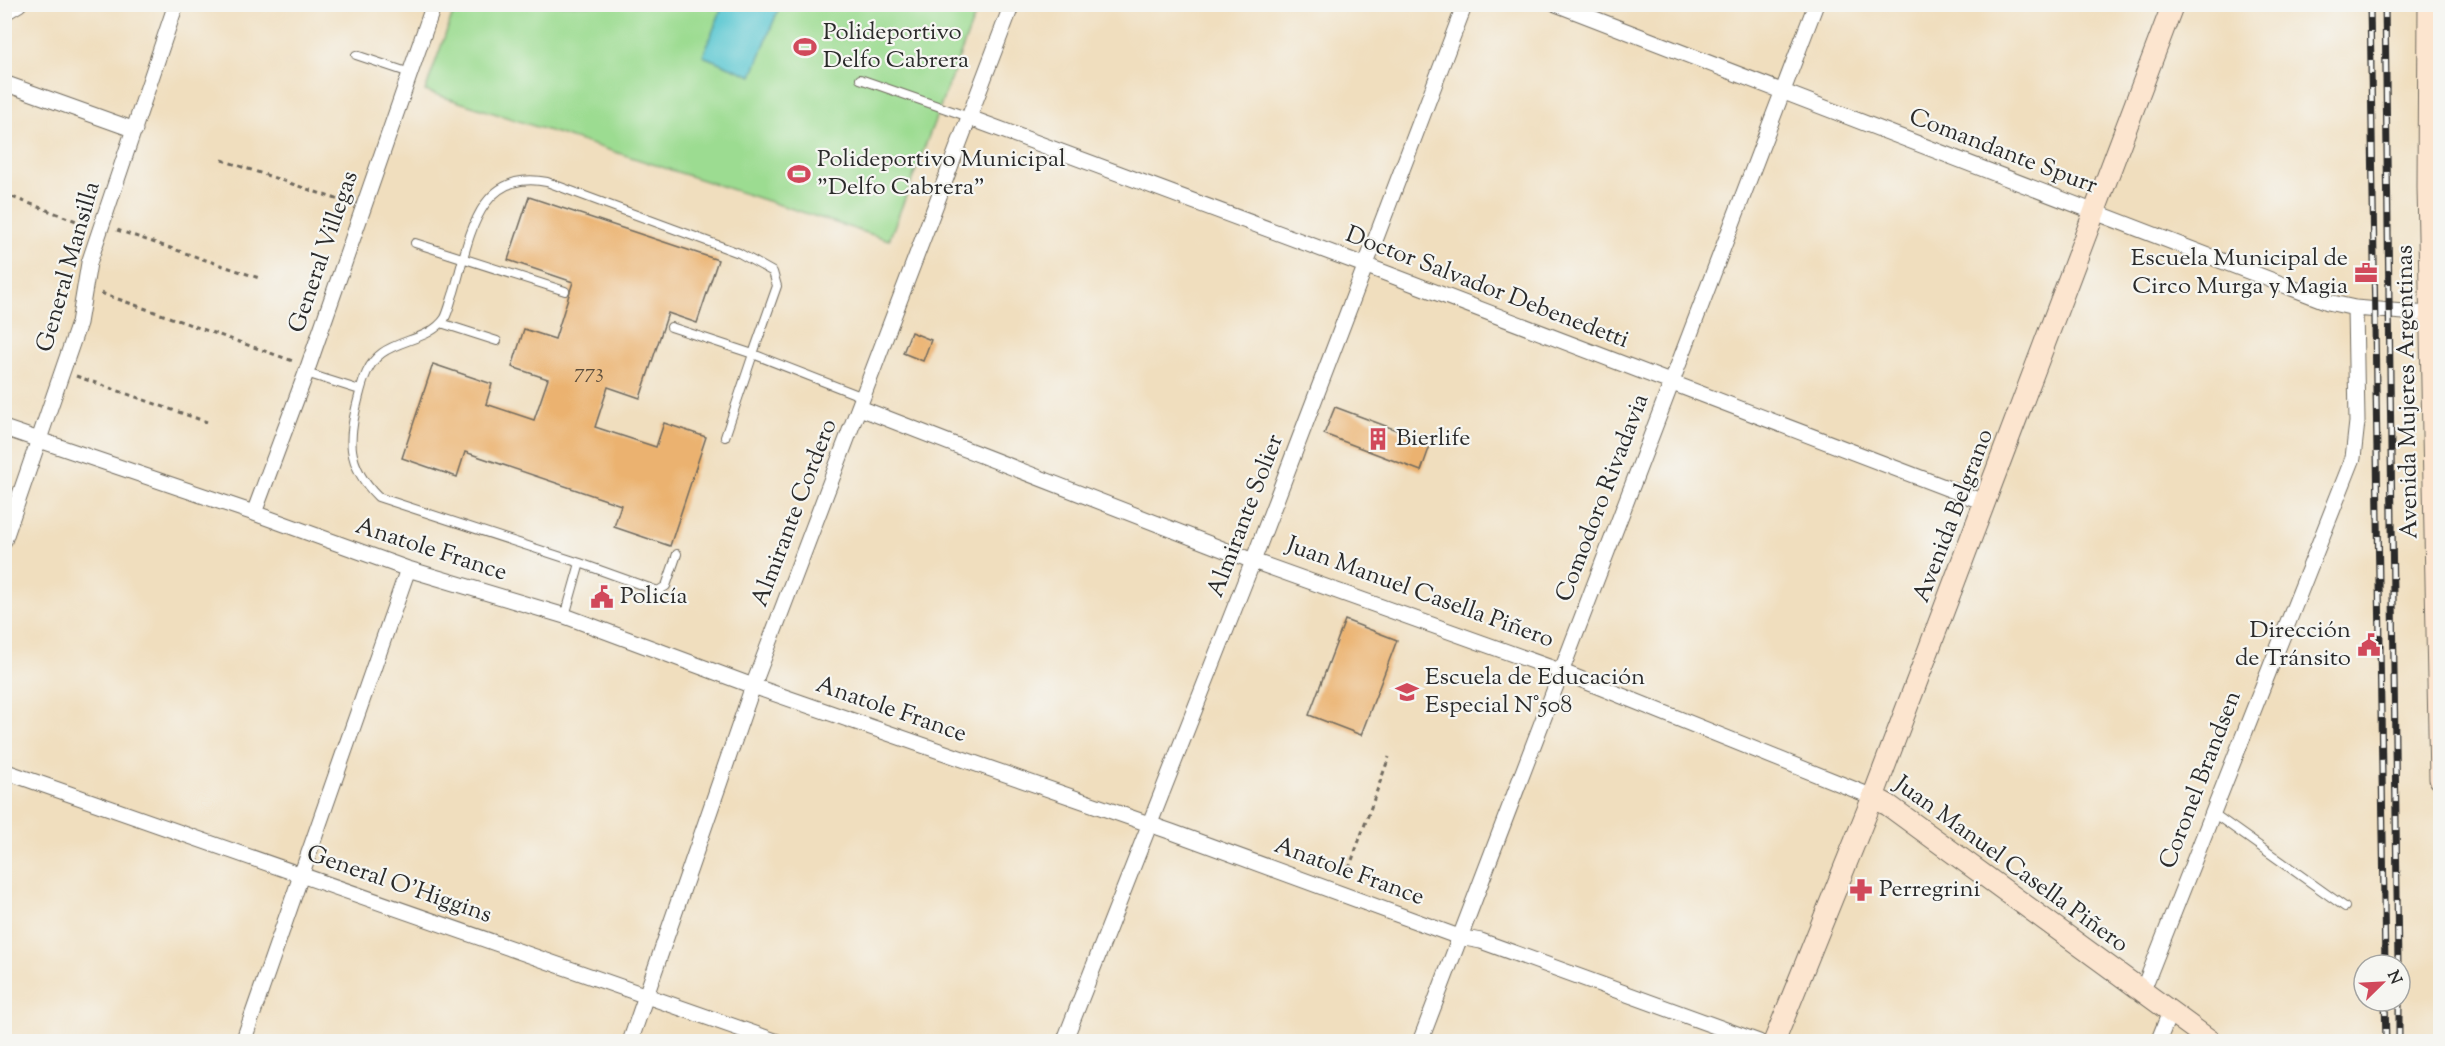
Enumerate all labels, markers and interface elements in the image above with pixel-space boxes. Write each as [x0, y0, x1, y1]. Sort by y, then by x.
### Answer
place label: Polideportivo Delfo Cabrera [823, 16, 969, 78]
sports icon: Polideportivo Delfo Cabrera [792, 34, 818, 60]
street label: Comandante Spurr [1904, 100, 2102, 204]
place label: Polideportivo Municipal "Delfo Cabrera" [817, 143, 1066, 205]
sports icon: Polideportivo Municipal "Delfo Cabrera" [786, 161, 812, 187]
street label: General Villegas [280, 167, 368, 337]
street label: General Mansilla [28, 178, 110, 356]
street label: Doctor Salvador Debenedetti [1340, 218, 1634, 358]
place label: Escuela Municipal de Circo Murga y Magia [2131, 242, 2348, 304]
street label: Avenida Mujeres Argentinas [2388, 244, 2428, 540]
office icon: Escuela Municipal de Circo Murga y Magia [2353, 260, 2379, 286]
house number: 773 [574, 358, 604, 388]
street label: Comodoro Rivadavia [1548, 389, 1658, 607]
street label: Almirante Cordero [744, 414, 846, 612]
place label: Bierlife [1396, 422, 1470, 456]
street label: Avenida Belgrano [1905, 424, 2003, 608]
building icon: Bierlife [1365, 426, 1391, 452]
street label: Almirante Solier [1199, 430, 1293, 602]
street label: Anatole France [351, 510, 511, 590]
street label: Juan Manuel Casella Piñero [1280, 528, 1558, 657]
place label: Policía [620, 580, 688, 614]
public building icon: Policía [589, 584, 615, 610]
place label: Dirección de Tránsito [2235, 614, 2351, 676]
public building icon: Dirección de Tránsito [2356, 632, 2382, 658]
place label: Escuela de Educación Especial N°508 [1425, 661, 1645, 723]
street label: Anatole France [811, 668, 971, 752]
school or university icon: Escuela de Educación Especial N°508 [1394, 679, 1420, 705]
street label: Coronel Brandsen [2151, 686, 2251, 874]
street label: Juan Manuel Casella Piñero [1885, 767, 2135, 962]
street label: Anatole France [1269, 829, 1429, 915]
street label: General O'Higgins [302, 837, 496, 933]
place label: Perregrini [1879, 873, 1981, 907]
pharmacy icon: Perregrini [1848, 877, 1874, 903]
north arrow [2352, 953, 2412, 1013]
text: N [2380, 967, 2407, 989]

